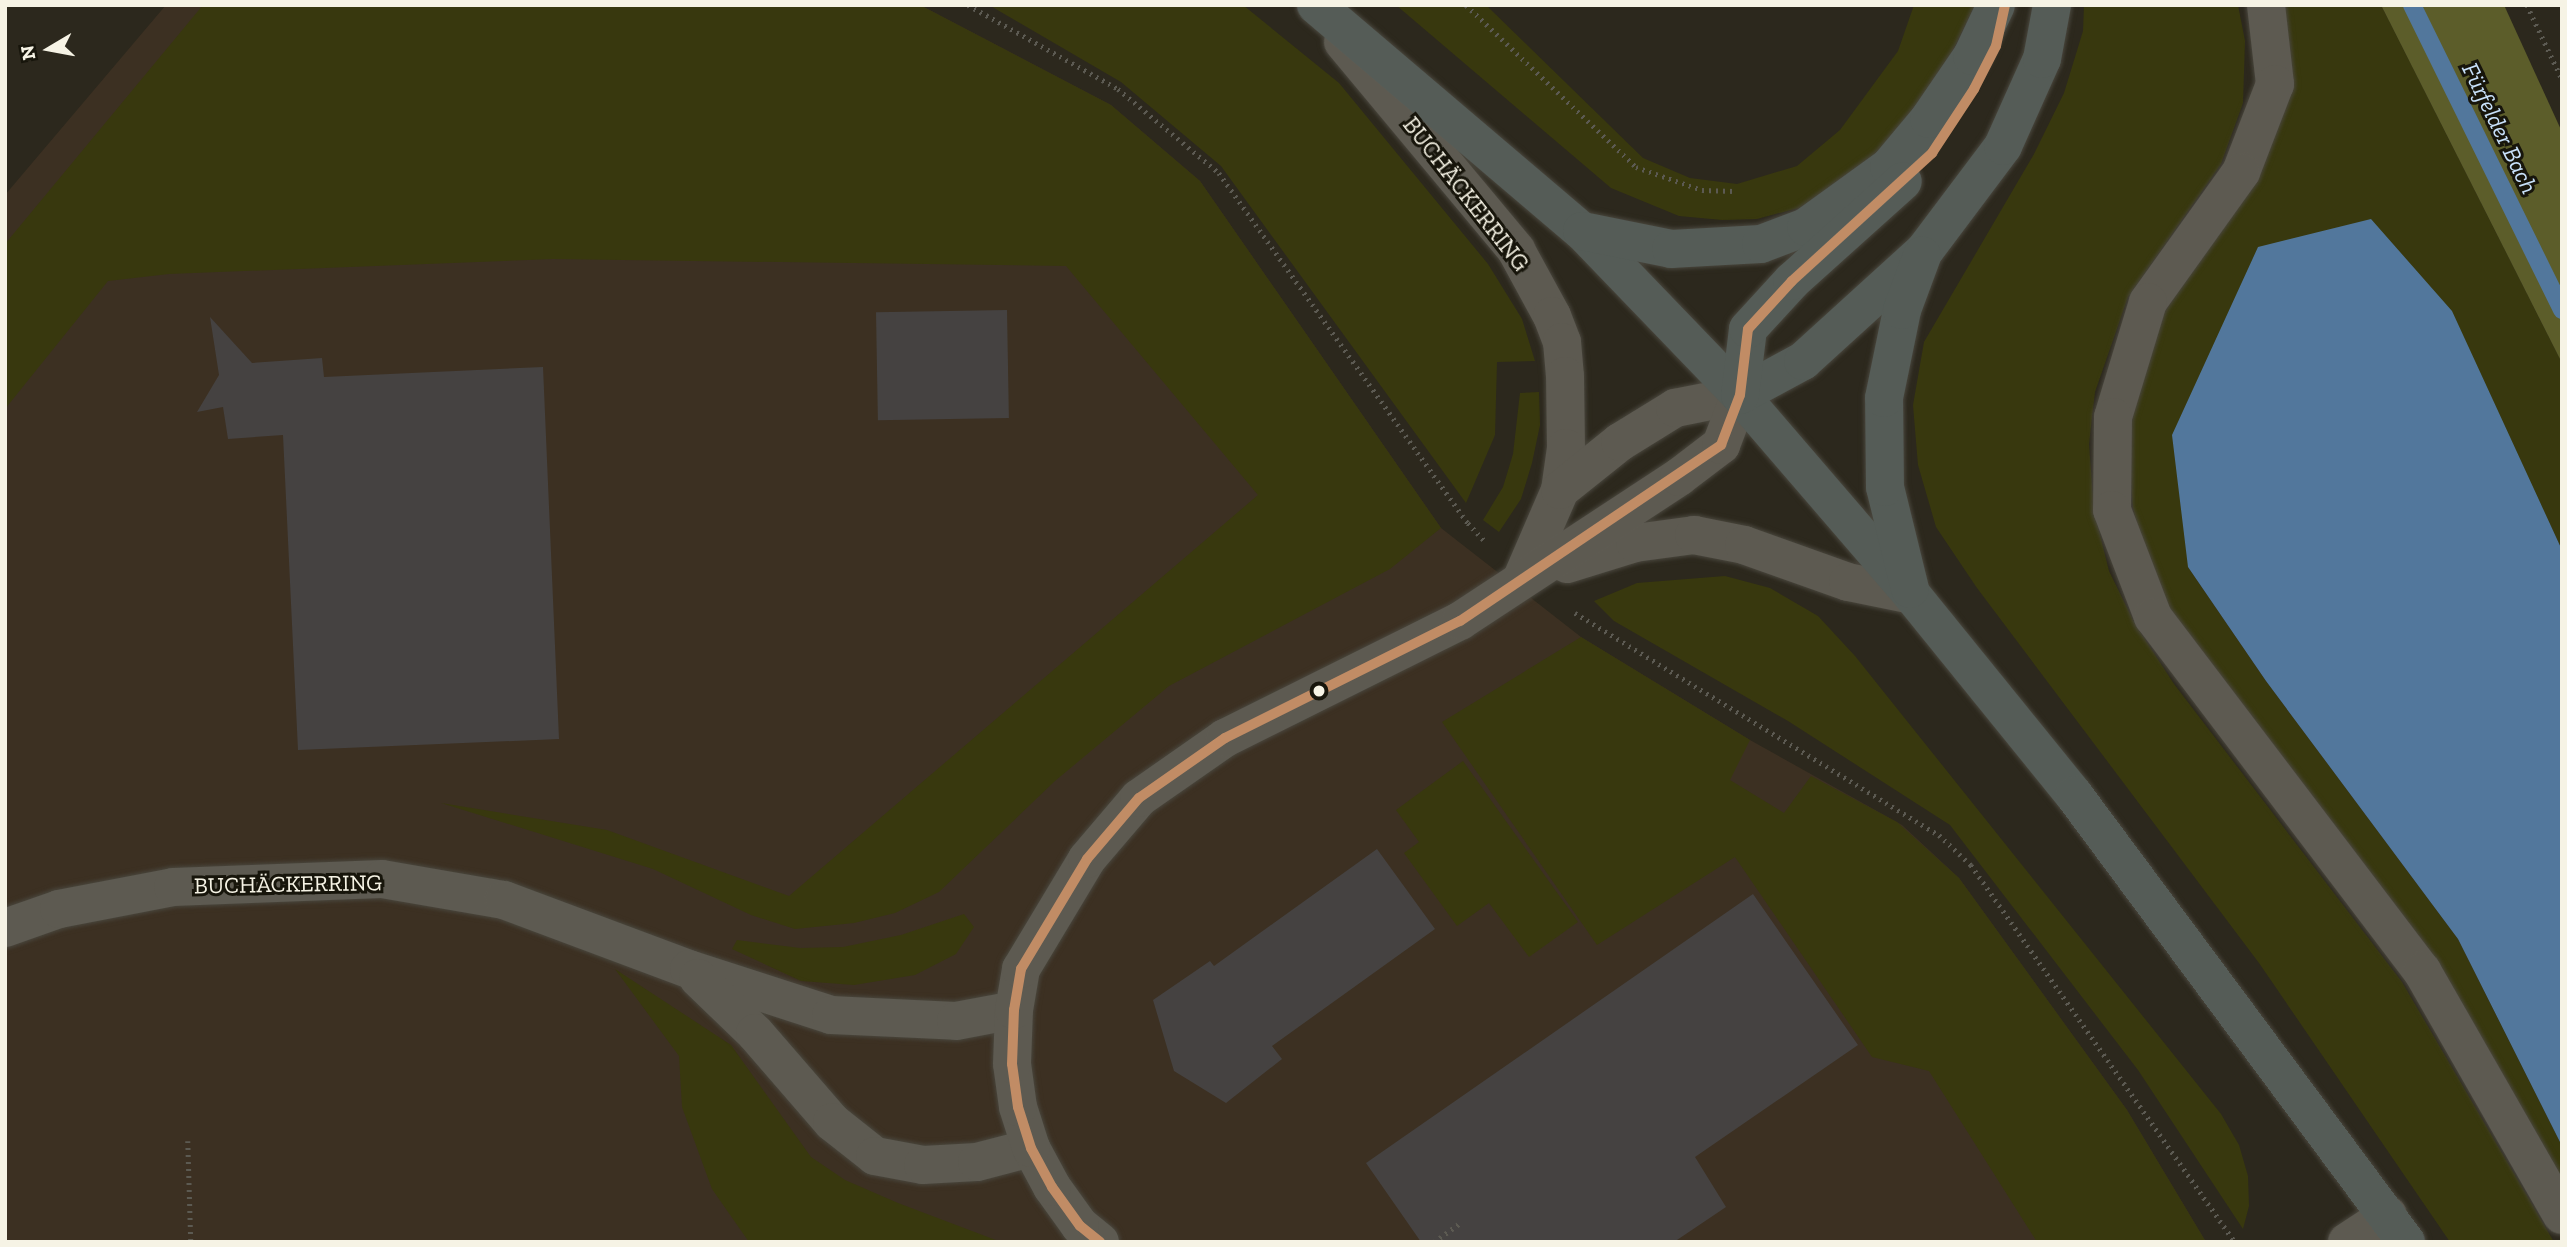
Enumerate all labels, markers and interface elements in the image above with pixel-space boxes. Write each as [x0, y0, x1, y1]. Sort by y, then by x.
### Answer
north arrow [14, 14, 84, 84]
text: N [15, 44, 40, 62]
water label: Fürfelder Bach [2456, 58, 2544, 198]
street label: BUCHÄCKERRING [1397, 111, 1535, 277]
unlabelled marker [1312, 684, 1326, 698]
street label: BUCHÄCKERRING [194, 869, 382, 899]

